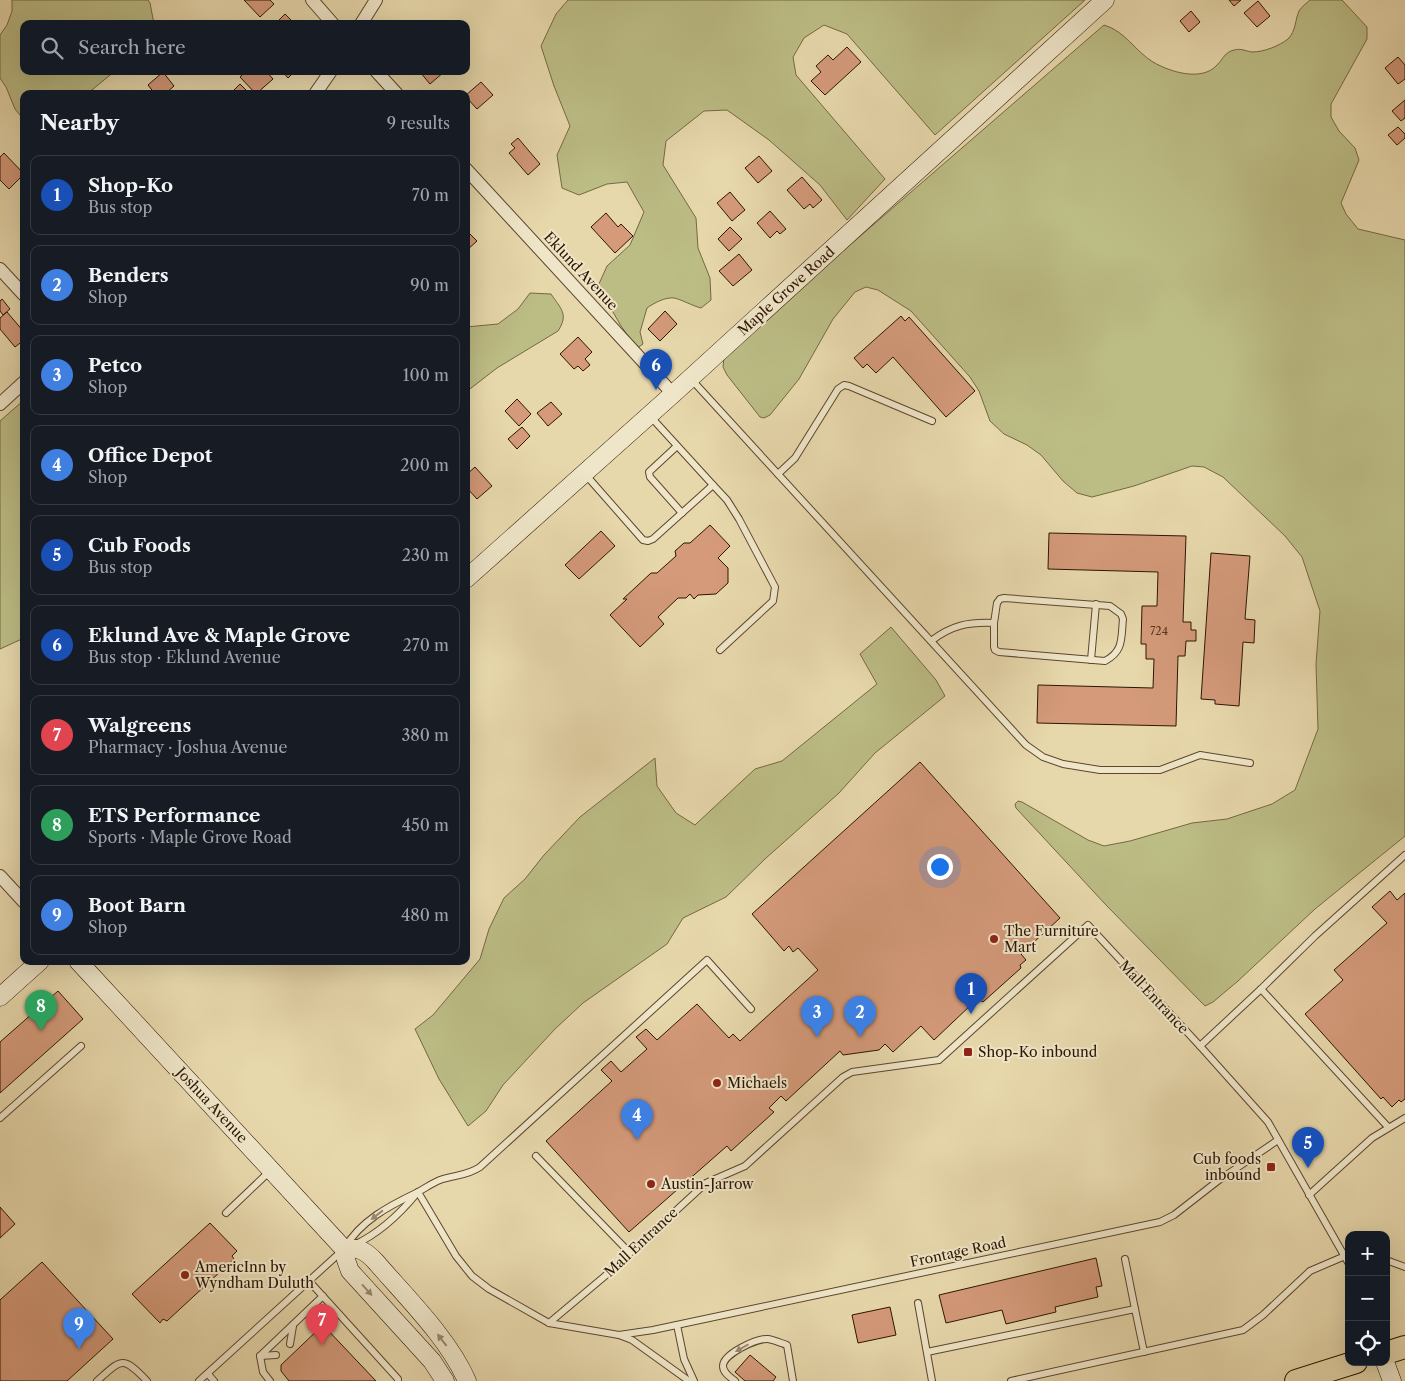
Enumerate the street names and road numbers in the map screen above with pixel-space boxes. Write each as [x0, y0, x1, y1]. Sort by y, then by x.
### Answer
street label: Eklund Avenue [540, 228, 622, 314]
street label: Maple Grove Road [734, 242, 839, 339]
street label: Mall Entrance [1115, 956, 1193, 1038]
street label: Joshua Avenue [171, 1062, 252, 1147]
street label: Mall Entrance [600, 1203, 682, 1281]
street label: Frontage Road [908, 1233, 1008, 1271]

